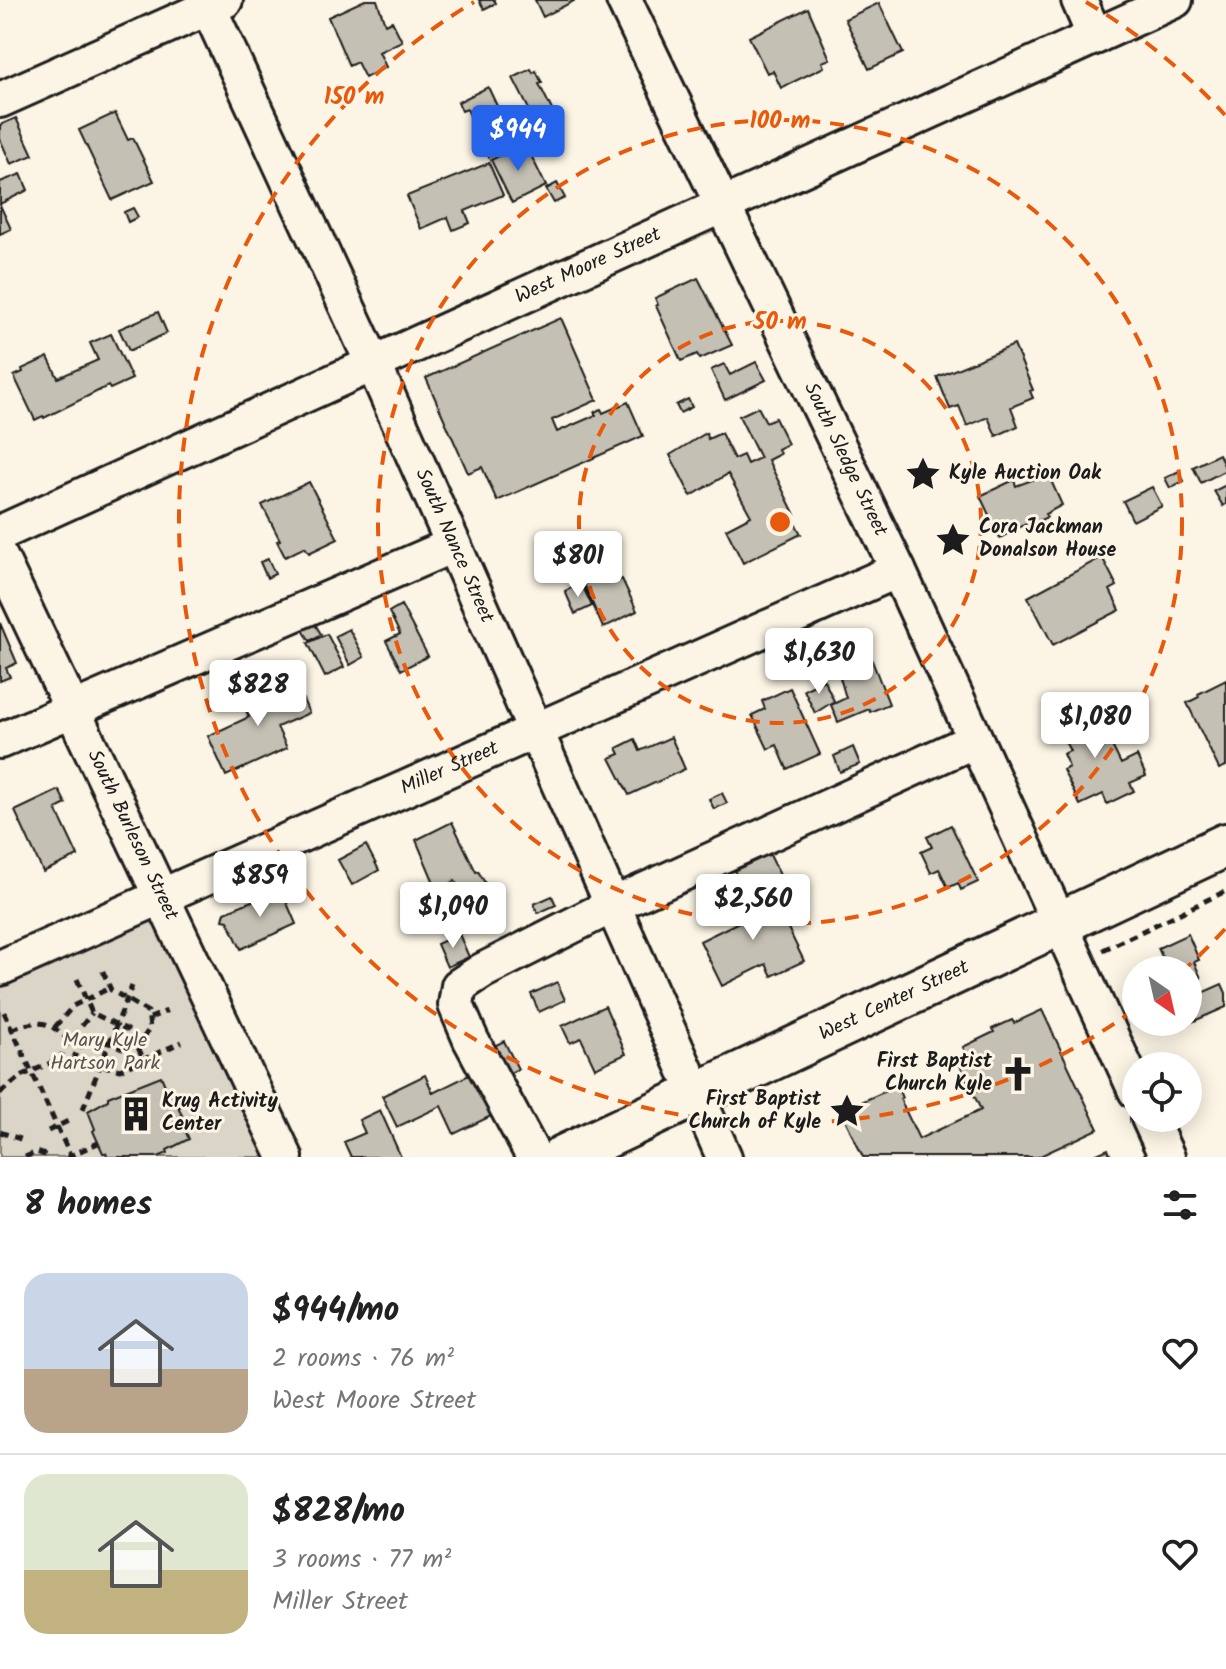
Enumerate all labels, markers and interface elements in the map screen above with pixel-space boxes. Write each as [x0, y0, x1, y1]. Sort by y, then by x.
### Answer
text: 150 m [324, 78, 384, 117]
text: 100 m [750, 102, 810, 141]
pin: $944 [471, 105, 565, 173]
text: $944 [490, 110, 546, 152]
street label: West Moore Street [510, 219, 667, 313]
text: 50 m [752, 303, 807, 342]
street label: South Sledge Street [794, 377, 896, 542]
place icon: Kyle Auction Oak [904, 455, 942, 493]
place label: Kyle Auction Oak [949, 458, 1102, 490]
street label: South Nance Street [406, 463, 502, 629]
centre of rings [766, 508, 794, 536]
place label: Cora Jackman Donalson House [979, 512, 1116, 567]
place icon: Cora Jackman Donalson House [934, 521, 972, 559]
pin: $801 [531, 531, 625, 599]
text: $801 [552, 536, 604, 578]
pin: $1,630 [754, 628, 884, 696]
text: $1,630 [783, 633, 855, 675]
pin: $828 [211, 660, 305, 728]
text: $828 [227, 665, 289, 707]
pin: $1,080 [1030, 692, 1160, 760]
text: $1,080 [1059, 697, 1131, 739]
street label: Miller Street [395, 733, 504, 804]
street label: South Burleson Street [78, 744, 187, 926]
pin: $859 [213, 851, 307, 919]
text: $859 [231, 856, 289, 898]
pin: $2,560 [688, 874, 818, 942]
text: $2,560 [714, 879, 792, 921]
pin: $1,090 [388, 882, 518, 950]
text: $1,090 [418, 887, 488, 929]
street label: West Center Street [814, 952, 975, 1050]
north arrow [1122, 956, 1202, 1036]
map controls [1122, 956, 1202, 1132]
park label: Mary Kyle Hartson Park [50, 1025, 160, 1080]
place label: First Baptist Church Kyle [877, 1046, 993, 1101]
button: locate [1122, 1052, 1202, 1132]
church icon: First Baptist Church Kyle [999, 1055, 1037, 1093]
place label: First Baptist Church of Kyle [689, 1084, 822, 1139]
place label: Krug Activity Center [162, 1086, 279, 1141]
place icon: First Baptist Church of Kyle [828, 1092, 866, 1130]
building icon: Krug Activity Center [117, 1095, 155, 1133]
text: 8 homes [24, 1178, 152, 1232]
icon: filters [1158, 1183, 1202, 1227]
text: $944/mo [272, 1284, 399, 1338]
icon: home [88, 1305, 184, 1401]
icon: heart [1158, 1331, 1202, 1375]
text: 2 rooms · 76 m² [272, 1338, 454, 1380]
text: West Moore Street [272, 1380, 476, 1422]
text: $828/mo [272, 1485, 405, 1539]
icon: home [88, 1506, 184, 1602]
icon: heart [1158, 1532, 1202, 1576]
text: 3 rooms · 77 m² [272, 1539, 451, 1581]
text: Miller Street [272, 1581, 408, 1623]

